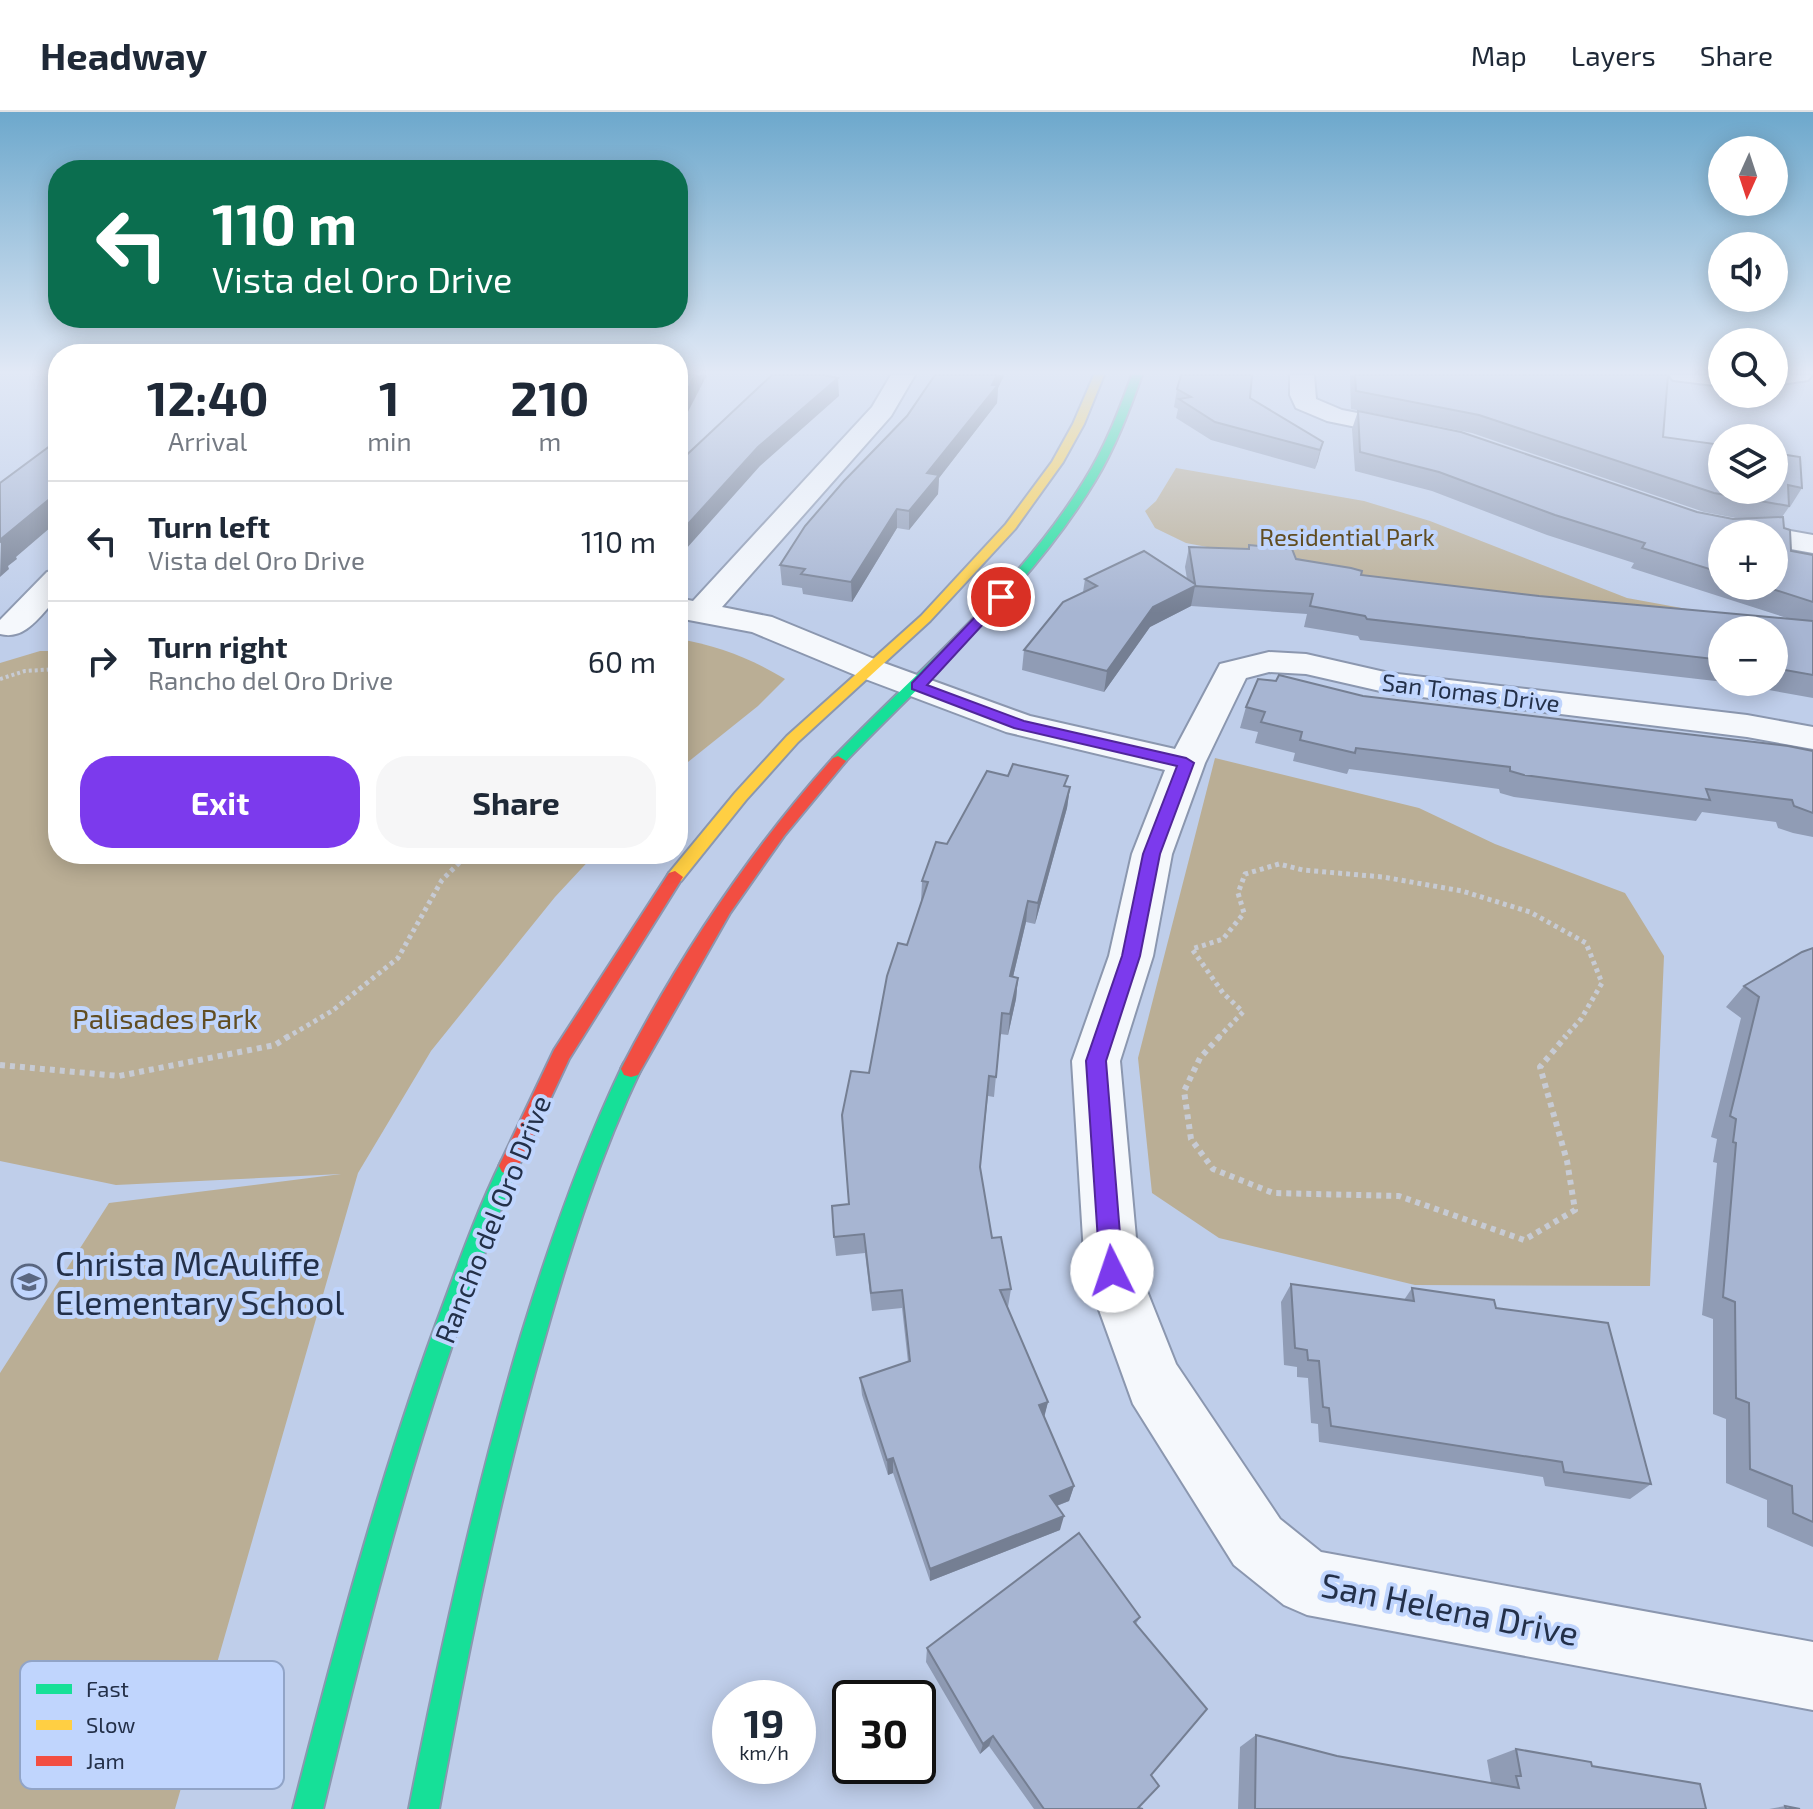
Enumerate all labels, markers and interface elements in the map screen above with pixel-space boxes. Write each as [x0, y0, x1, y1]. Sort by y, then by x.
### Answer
text: Headway [40, 32, 207, 78]
text: Map [1471, 38, 1527, 72]
text: Layers [1571, 38, 1656, 72]
text: Share [1700, 38, 1773, 72]
north arrow [1708, 136, 1788, 216]
map controls [1708, 136, 1788, 696]
text: 110 m [212, 189, 357, 256]
icon: left [80, 192, 184, 296]
button: sound [1708, 232, 1788, 312]
text: Vista del Oro Drive [212, 257, 512, 300]
button: search [1708, 328, 1788, 408]
text: 12:40 [147, 368, 269, 426]
text: 1 [379, 368, 400, 426]
text: 210 [510, 368, 589, 426]
button: layers [1708, 424, 1788, 504]
text: Arrival [168, 425, 247, 456]
text: min [367, 425, 412, 456]
text: m [538, 425, 561, 456]
text: Turn left [148, 508, 270, 544]
icon: left [80, 519, 124, 563]
button: + [1708, 520, 1788, 600]
park label: Residential Park [1259, 522, 1435, 551]
text: 110 m [581, 523, 656, 559]
text: Vista del Oro Drive [148, 544, 365, 575]
pin [967, 563, 1035, 631]
icon: arrive [979, 575, 1023, 619]
button: − [1708, 616, 1788, 696]
text: Turn right [148, 628, 288, 664]
icon: right [80, 639, 124, 683]
text: 60 m [588, 643, 656, 679]
text: Rancho del Oro Drive [148, 664, 393, 695]
street label: San Tomas Drive [1380, 667, 1562, 717]
button: Exit [80, 756, 360, 848]
button: Share [376, 756, 656, 848]
park label: Palisades Park [72, 1001, 258, 1035]
street label: Rancho del Oro Drive [427, 1090, 557, 1348]
position arrow [1070, 1229, 1154, 1313]
place label: Christa McAuliffe Elementary School [55, 1242, 344, 1322]
school or university icon: Christa McAuliffe Elementary School [10, 1263, 48, 1301]
street label: San Helena Drive [1318, 1563, 1582, 1653]
legend [20, 1661, 284, 1789]
text: Fast [86, 1675, 129, 1701]
speed limit sign: 30 [832, 1680, 936, 1784]
text: 19 [744, 1698, 784, 1746]
text: Slow [86, 1711, 135, 1737]
text: km/h [739, 1740, 789, 1764]
text: Jam [86, 1747, 125, 1773]

